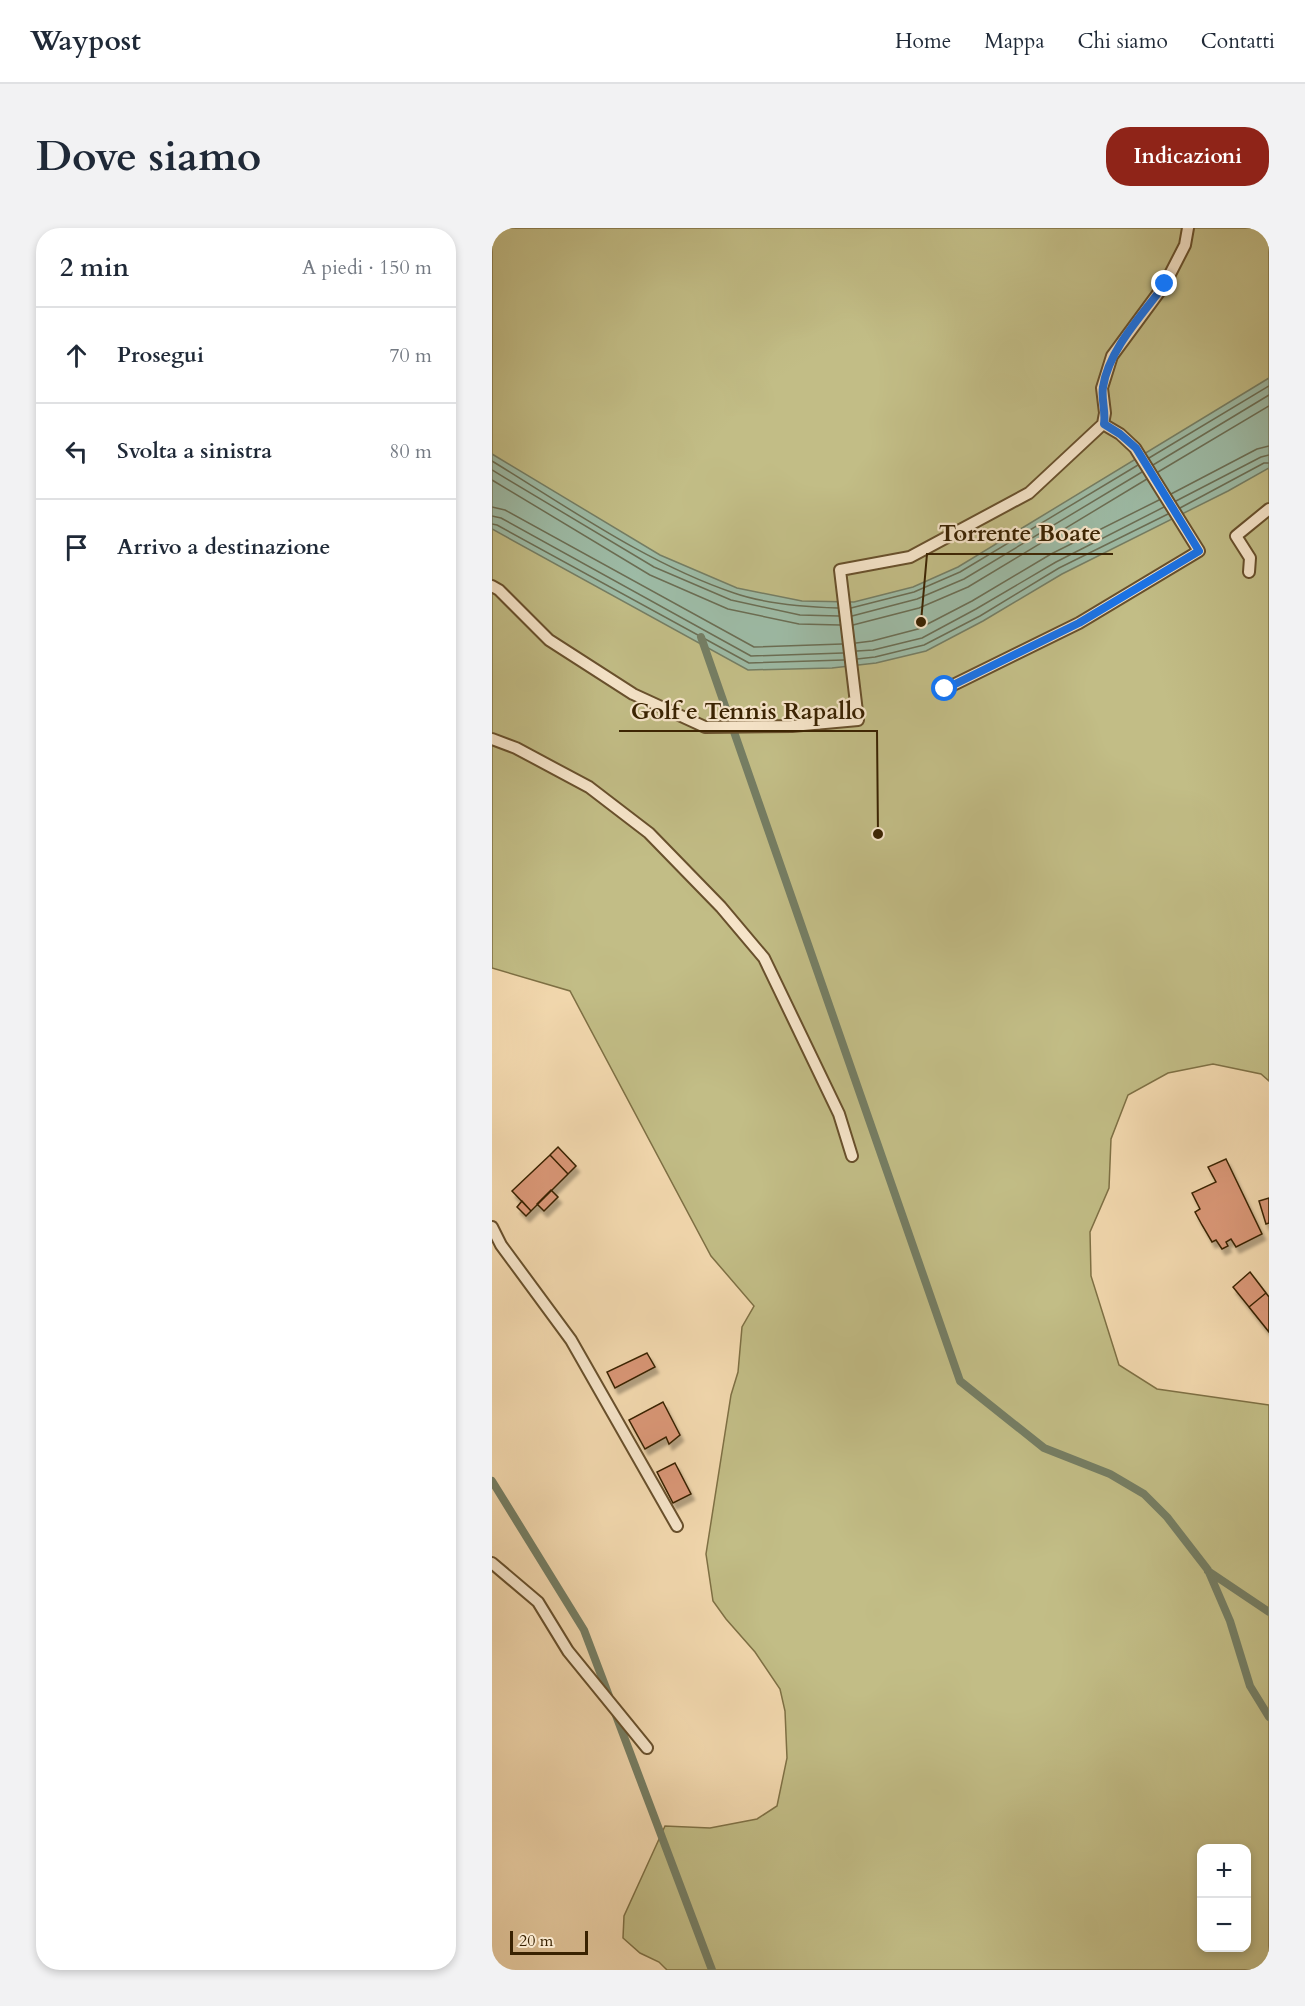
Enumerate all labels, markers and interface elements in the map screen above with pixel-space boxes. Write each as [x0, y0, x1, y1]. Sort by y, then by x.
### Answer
text: Waypost [30, 22, 141, 60]
text: Home [895, 27, 951, 56]
text: Mappa [984, 27, 1045, 56]
text: Chi siamo [1078, 27, 1168, 56]
text: Contatti [1201, 27, 1275, 56]
button: Indicazioni [1106, 127, 1269, 186]
text: Dove siamo [36, 128, 261, 185]
text: 2 min [60, 250, 129, 285]
text: A piedi · 150 m [302, 254, 432, 281]
route end [1151, 270, 1177, 296]
icon: ahead [60, 339, 93, 372]
text: Prosegui [117, 340, 204, 370]
text: 70 m [389, 342, 432, 369]
icon: left [60, 435, 93, 468]
text: Svolta a sinistra [117, 436, 272, 466]
text: 80 m [389, 438, 432, 465]
callout: Torrente Boate [927, 512, 1113, 554]
text: Torrente Boate [939, 517, 1101, 550]
icon: arrive [60, 531, 93, 564]
text: Arrivo a destinazione [117, 532, 330, 562]
route start [931, 675, 957, 701]
callout: Golf e Tennis Rapallo [619, 689, 877, 731]
text: Golf e Tennis Rapallo [631, 695, 865, 728]
map controls [1197, 1844, 1251, 1952]
button: + [1197, 1844, 1251, 1898]
button: − [1197, 1898, 1251, 1952]
scale bar [510, 1928, 588, 1956]
text: 20 m [519, 1930, 553, 1952]

